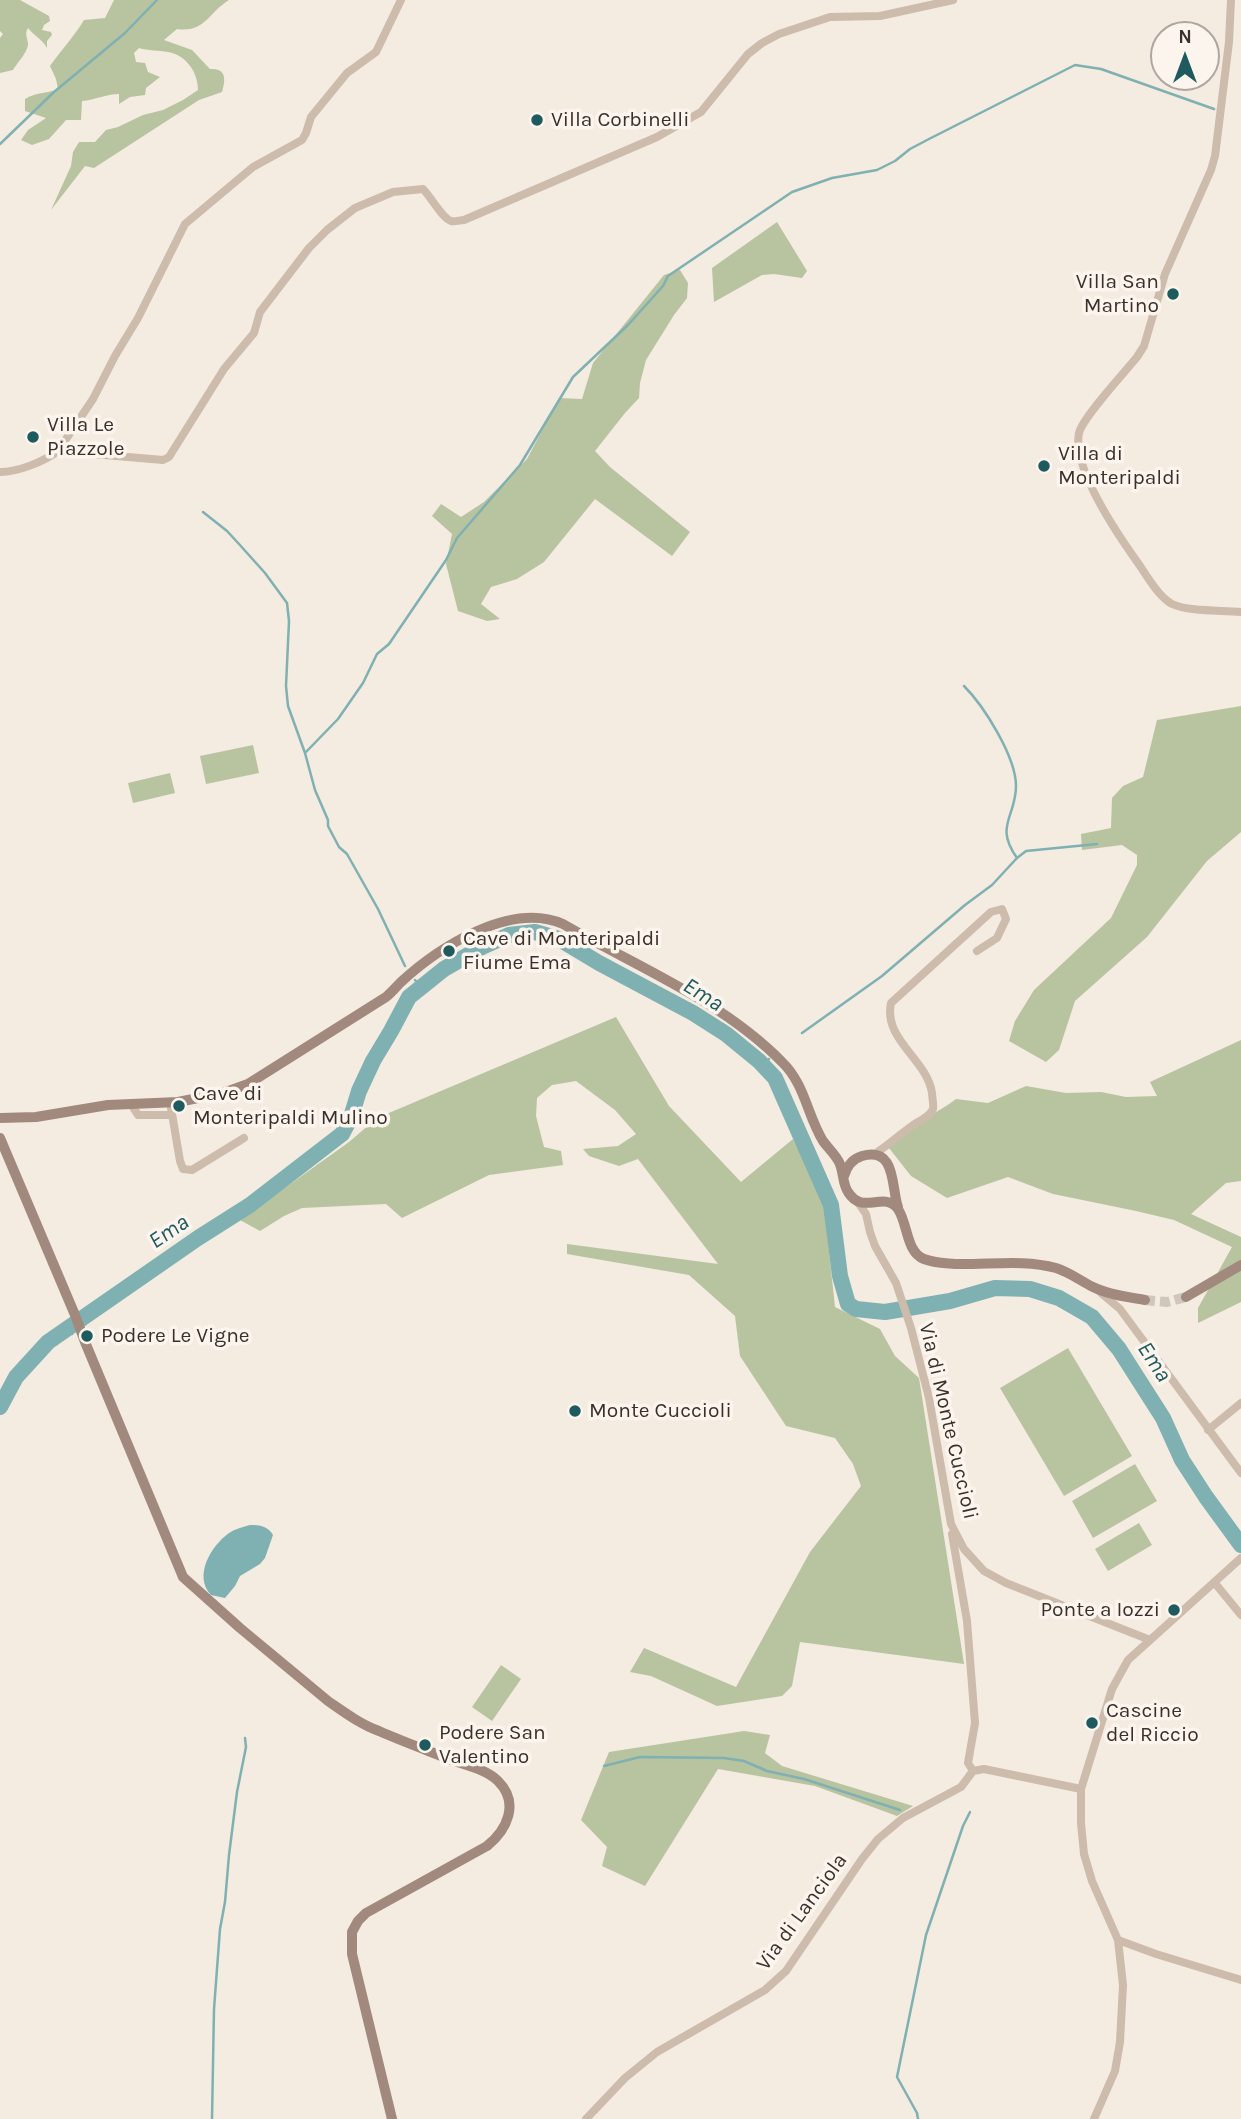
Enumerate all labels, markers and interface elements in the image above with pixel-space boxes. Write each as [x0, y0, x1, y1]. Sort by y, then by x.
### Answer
north arrow [1150, 21, 1220, 91]
text: N [1178, 26, 1192, 48]
place label: Villa Corbinelli [551, 107, 689, 133]
marker: Villa Corbinelli [529, 112, 545, 128]
place label: Villa San Martino [1076, 269, 1159, 319]
marker: Villa San Martino [1165, 286, 1181, 302]
place label: Villa Le Piazzole [47, 412, 125, 462]
marker: Villa Le Piazzole [25, 429, 41, 445]
place label: Villa di Monteripaldi [1058, 441, 1181, 491]
marker: Villa di Monteripaldi [1036, 458, 1052, 474]
place label: Cave di Monteripaldi Fiume Ema [463, 926, 660, 976]
marker: Cave di Monteripaldi Fiume Ema [441, 943, 457, 959]
water label: Ema [678, 972, 728, 1018]
place label: Cave di Monteripaldi Mulino [193, 1081, 388, 1131]
marker: Cave di Monteripaldi Mulino [171, 1098, 187, 1114]
water label: Ema [144, 1209, 194, 1255]
street label: Via di Monte Cuccioli [913, 1320, 983, 1522]
place label: Podere Le Vigne [101, 1323, 250, 1349]
marker: Podere Le Vigne [79, 1328, 95, 1344]
water label: Ema [1131, 1337, 1177, 1387]
place label: Monte Cuccioli [589, 1398, 732, 1424]
marker: Monte Cuccioli [567, 1403, 583, 1419]
place label: Ponte a Iozzi [1040, 1597, 1160, 1623]
marker: Ponte a Iozzi [1166, 1602, 1182, 1618]
place label: Cascine del Riccio [1106, 1698, 1199, 1748]
marker: Cascine del Riccio [1084, 1715, 1100, 1731]
place label: Podere San Valentino [439, 1720, 546, 1770]
marker: Podere San Valentino [417, 1737, 433, 1753]
street label: Via di Lanciola [751, 1849, 853, 1975]

